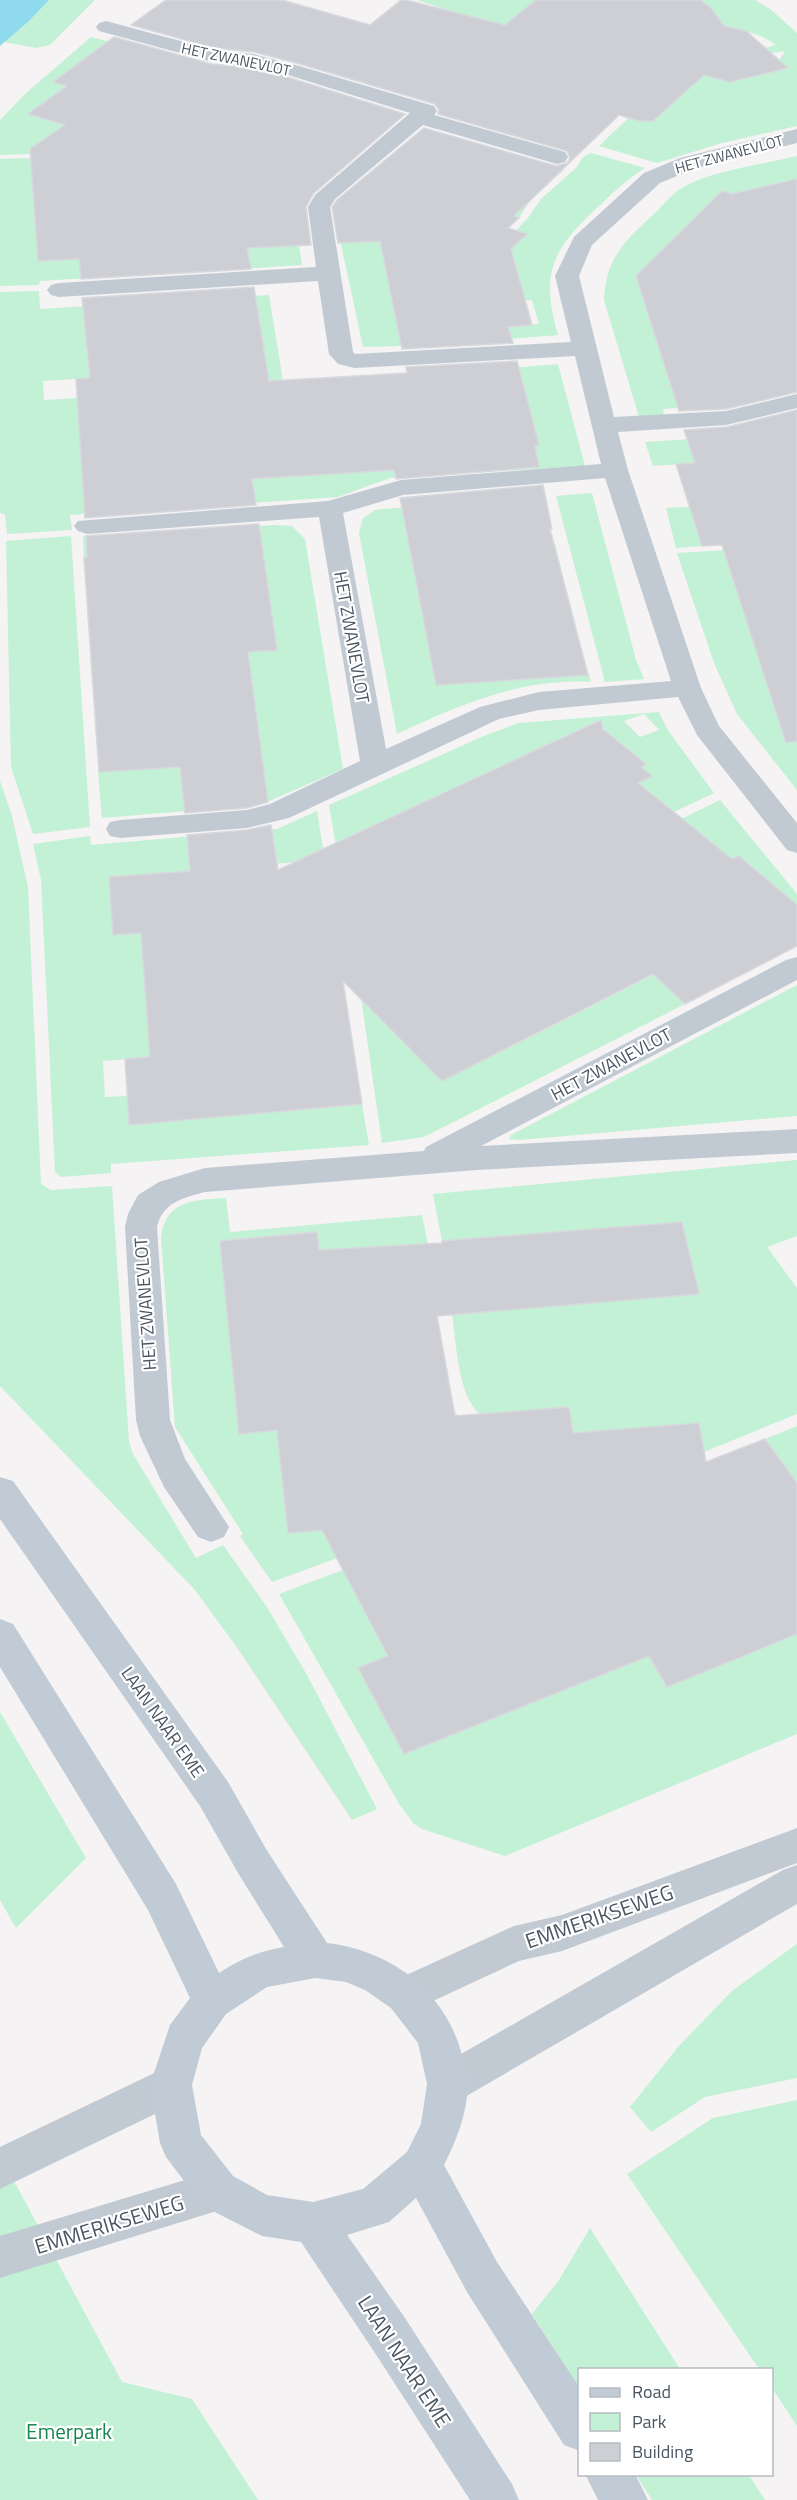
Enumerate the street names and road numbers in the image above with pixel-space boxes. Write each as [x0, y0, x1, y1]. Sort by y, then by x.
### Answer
street label: HET ZWANEVLOT [179, 36, 293, 82]
street label: HET ZWANEVLOT [672, 128, 786, 179]
street label: HET ZWANEVLOT [327, 569, 377, 706]
street label: HET ZWANEVLOT [546, 1021, 677, 1107]
street label: HET ZWANEVLOT [127, 1236, 163, 1371]
street label: LAAN NAAR EME [115, 1661, 211, 1783]
street label: EMMERIKSEWEG [521, 1876, 677, 1956]
street label: EMMERIKSEWEG [30, 2186, 188, 2262]
street label: LAAN NAAR EME [350, 2289, 460, 2433]

